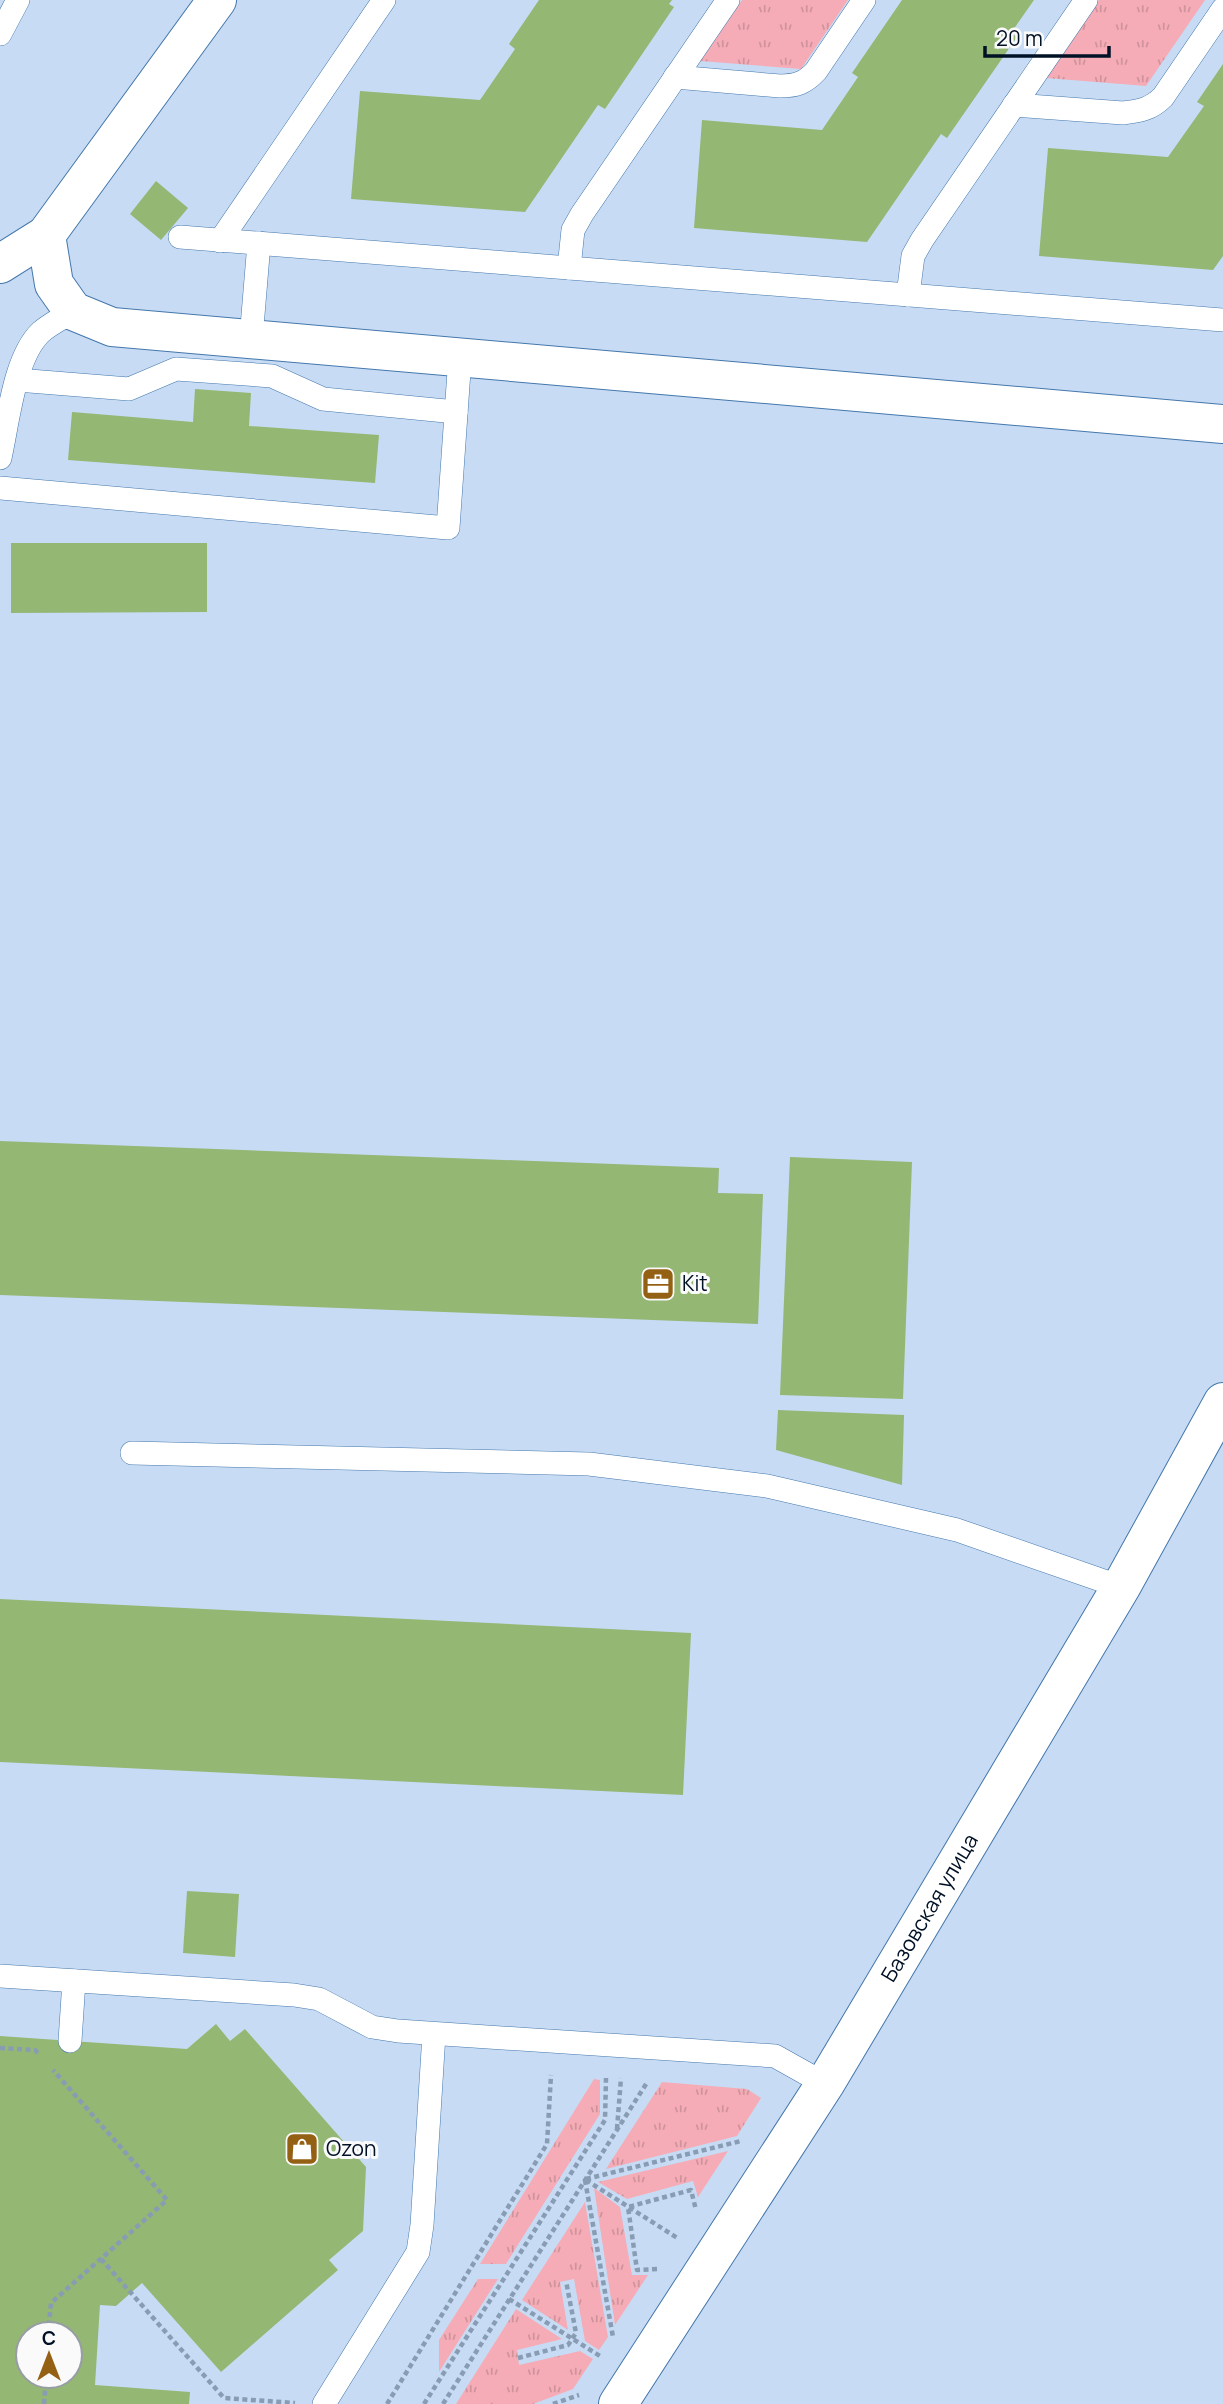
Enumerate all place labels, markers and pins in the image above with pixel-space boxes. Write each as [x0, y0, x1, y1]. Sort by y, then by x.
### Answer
office icon: Kit [639, 1265, 677, 1303]
place label: Kit [682, 1269, 708, 1297]
shop icon: Ozon [283, 2130, 321, 2168]
place label: Ozon [326, 2134, 376, 2162]

